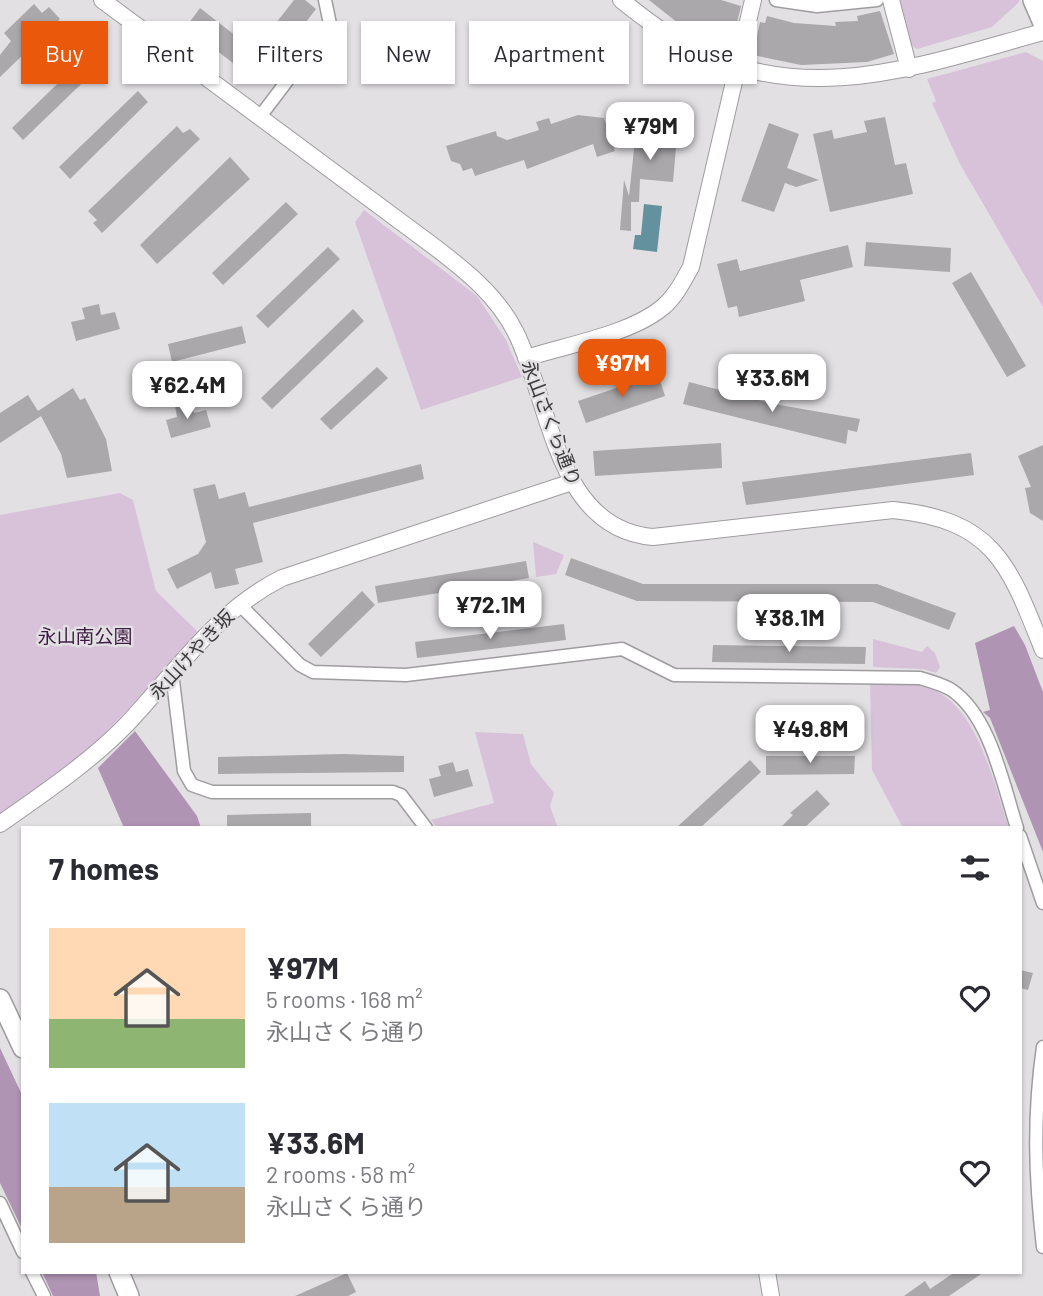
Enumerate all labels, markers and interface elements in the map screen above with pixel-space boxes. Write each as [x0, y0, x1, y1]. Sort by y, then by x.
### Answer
chip: Buy [21, 21, 108, 84]
chip: Rent [122, 21, 219, 84]
chip: Filters [233, 21, 347, 84]
chip: New [361, 21, 455, 84]
chip: Apartment [469, 21, 629, 84]
chip: House [643, 21, 757, 84]
pin: ¥79M [609, 102, 691, 162]
text: ¥79M [622, 111, 678, 139]
pin: ¥97M [581, 340, 663, 399]
text: ¥97M [594, 348, 650, 376]
pin: ¥33.6M [715, 354, 829, 414]
street label: 永山さくら通り [517, 357, 587, 489]
pin: ¥62.4M [130, 362, 244, 421]
text: ¥33.6M [734, 363, 810, 391]
text: ¥62.4M [148, 370, 226, 398]
pin: ¥72.1M [433, 582, 547, 641]
text: ¥72.1M [455, 590, 525, 618]
pin: ¥38.1M [732, 594, 846, 654]
text: ¥38.1M [753, 603, 825, 631]
street label: 永山けやき坂 [144, 604, 238, 704]
park label: 永山南公園 [37, 624, 133, 647]
pin: ¥49.8M [753, 706, 867, 765]
text: ¥49.8M [771, 714, 849, 742]
icon: filters [956, 849, 994, 887]
text: 7 homes [49, 850, 159, 886]
text: ¥97M [266, 949, 339, 985]
icon: home [105, 956, 189, 1040]
icon: heart [956, 979, 994, 1017]
text: 5 rooms · 168 m² [266, 985, 423, 1013]
text: 永山さくら通り [266, 1017, 427, 1045]
text: ¥33.6M [266, 1124, 365, 1160]
icon: home [105, 1131, 189, 1215]
icon: heart [956, 1154, 994, 1192]
text: 2 rooms · 58 m² [266, 1160, 415, 1188]
text: 永山さくら通り [266, 1192, 427, 1220]

